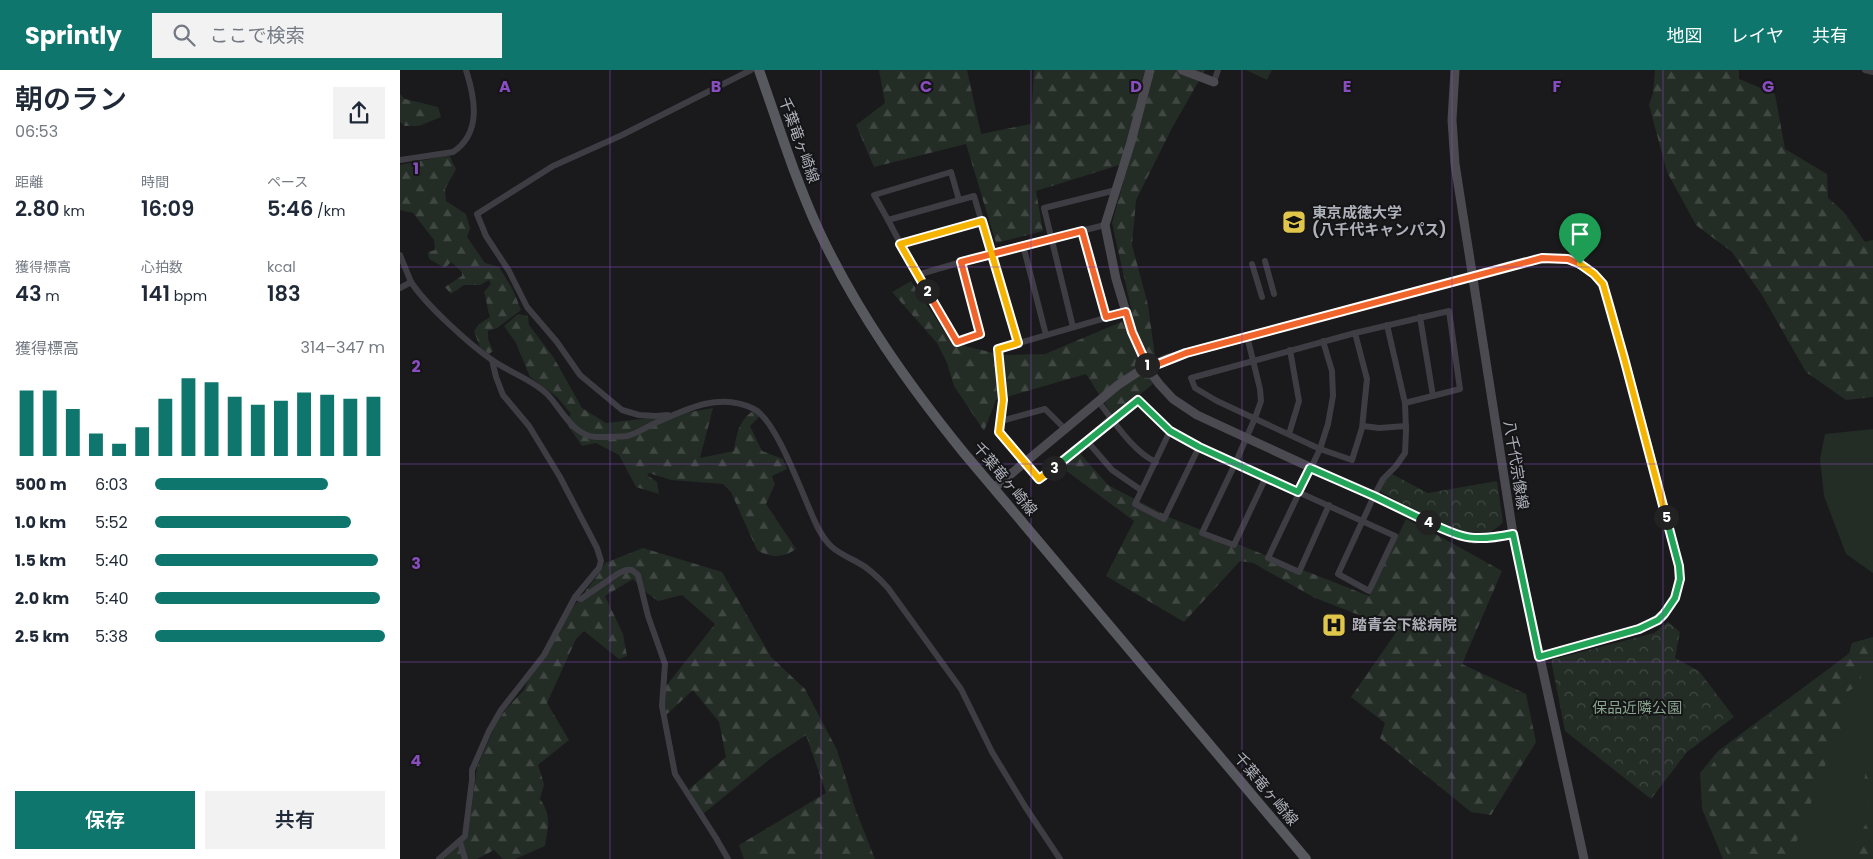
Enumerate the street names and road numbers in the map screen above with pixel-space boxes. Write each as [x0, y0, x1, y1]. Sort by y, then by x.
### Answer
street label: 千葉竜ヶ崎線 [774, 94, 825, 186]
street label: 八千代宗像線 [1499, 419, 1534, 511]
street label: 千葉竜ヶ崎線 [968, 437, 1042, 520]
street label: 千葉竜ヶ崎線 [1229, 747, 1303, 830]

